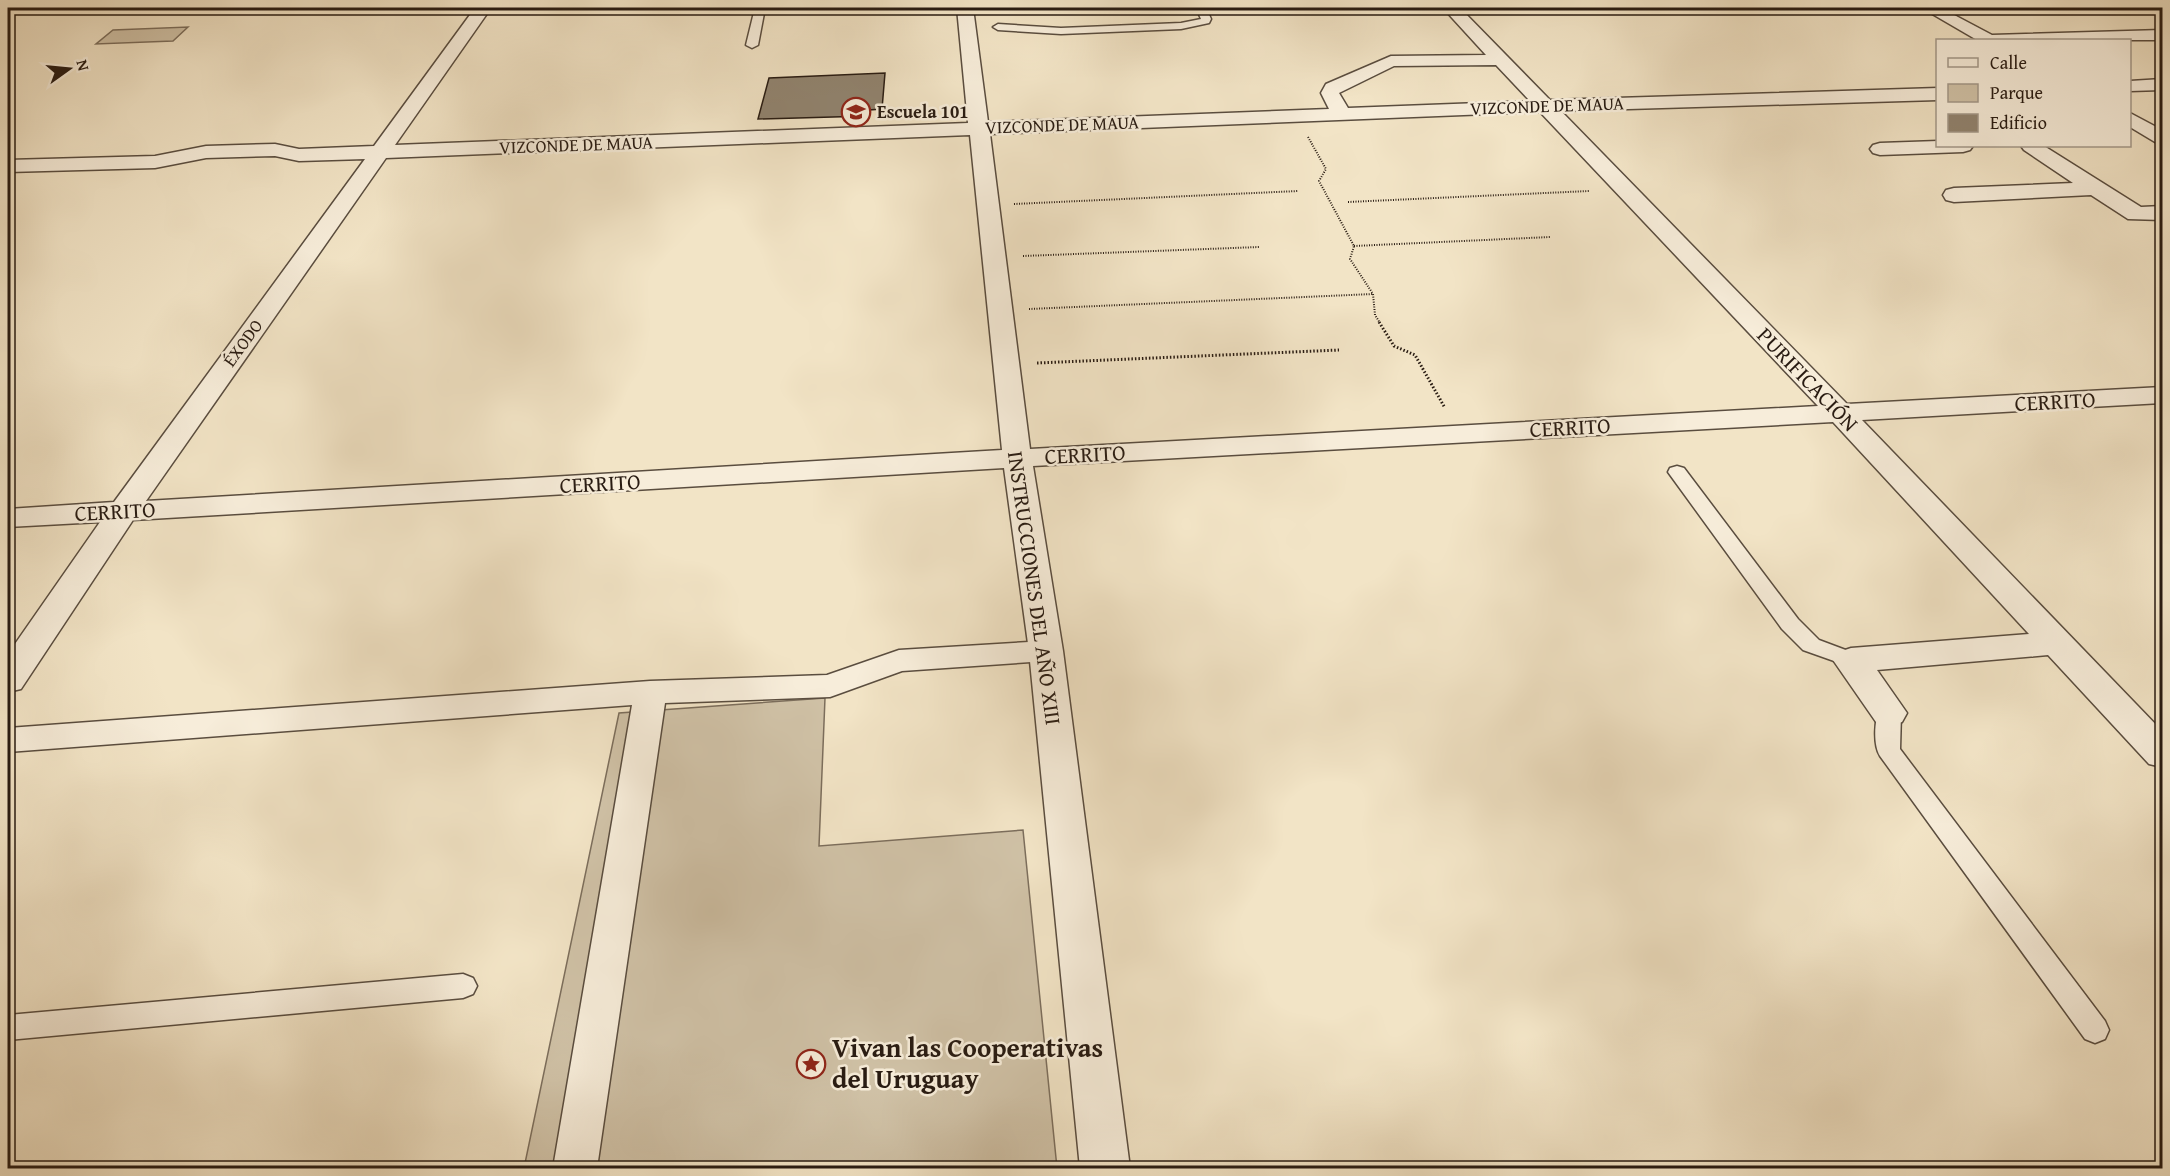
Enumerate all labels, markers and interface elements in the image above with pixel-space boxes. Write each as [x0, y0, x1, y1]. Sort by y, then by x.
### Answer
north arrow [39, 39, 99, 99]
legend [1936, 39, 2131, 147]
text: Calle [1990, 49, 2027, 76]
text: N [71, 57, 97, 74]
text: Parque [1990, 79, 2043, 106]
street label: VIZCONDE DE MAUA [1469, 89, 1625, 122]
school or university icon: Escuela 101 [840, 96, 872, 128]
place label: Escuela 101 [877, 98, 969, 125]
street label: VIZCONDE DE MAUA [984, 108, 1140, 141]
text: Edificio [1990, 109, 2047, 136]
street label: VIZCONDE DE MAUA [498, 128, 654, 161]
street label: ÉXODO [216, 313, 269, 372]
street label: PURIFICACIÓN [1750, 320, 1866, 438]
street label: CERRITO [2014, 383, 2096, 419]
street label: CERRITO [1529, 409, 1611, 445]
street label: CERRITO [1044, 436, 1126, 472]
street label: INSTRUCCIONES DEL AÑO XIII [1000, 449, 1070, 727]
street label: CERRITO [559, 465, 641, 501]
street label: CERRITO [74, 493, 156, 529]
place label: Vivan las Cooperativas del Uruguay [832, 1027, 1103, 1098]
place icon: Vivan las Cooperativas del Uruguay [795, 1048, 827, 1080]

